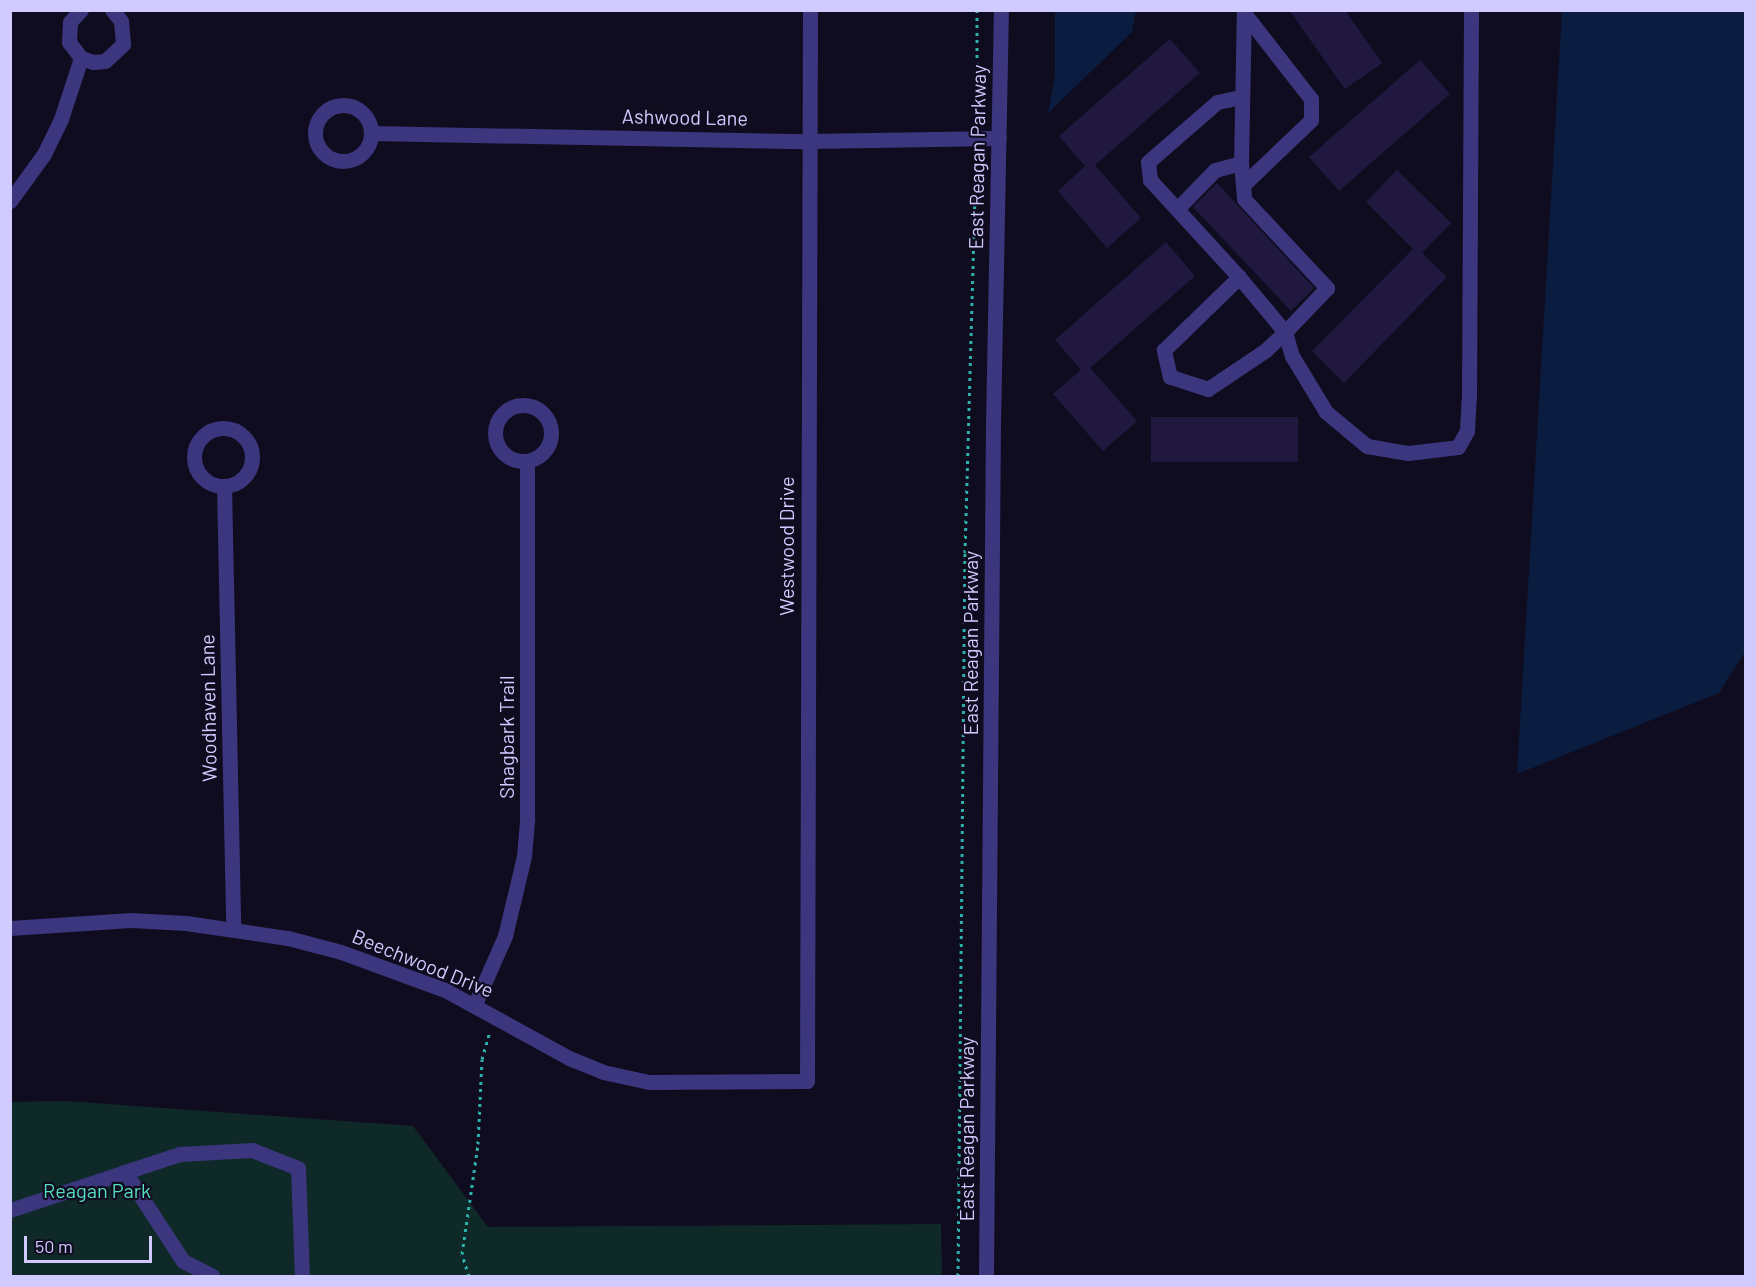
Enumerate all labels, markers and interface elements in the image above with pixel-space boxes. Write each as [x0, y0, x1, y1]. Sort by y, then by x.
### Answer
street label: East Reagan Parkway [963, 64, 991, 250]
street label: Ashwood Lane [622, 104, 748, 130]
street label: Westwood Drive [774, 476, 798, 616]
street label: East Reagan Parkway [958, 551, 982, 735]
street label: Woodhaven Lane [195, 634, 221, 782]
street label: Shagbark Trail [494, 675, 518, 799]
street label: Beechwood Drive [349, 924, 497, 1002]
street label: East Reagan Parkway [954, 1037, 978, 1221]
park label: Reagan Park [43, 1178, 151, 1202]
scale bar [27, 1224, 154, 1262]
text: 50 m [35, 1235, 73, 1257]

